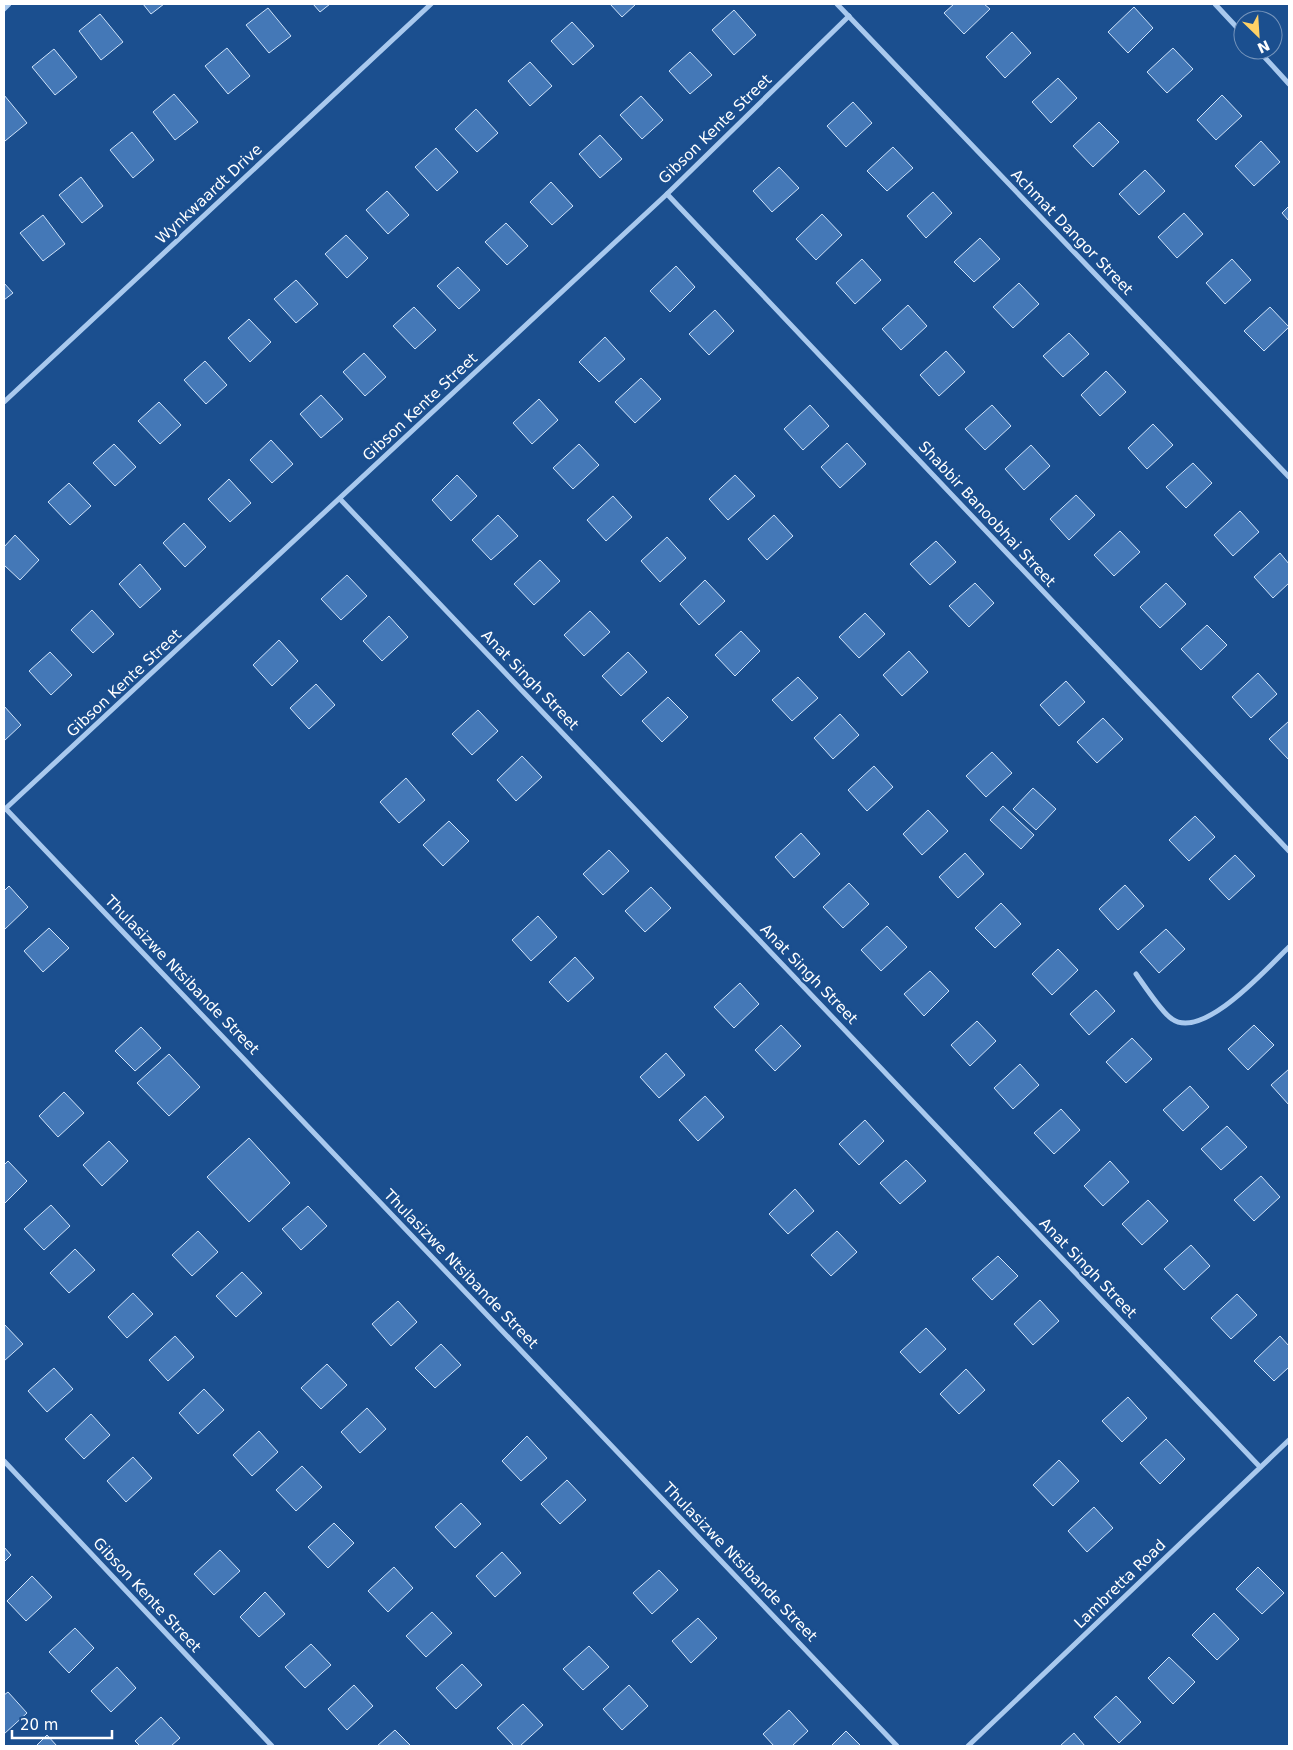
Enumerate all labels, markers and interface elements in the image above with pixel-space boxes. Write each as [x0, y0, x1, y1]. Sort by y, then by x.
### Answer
north arrow [1233, 10, 1283, 60]
text: N [1255, 37, 1272, 57]
street label: Gibson Kente Street [655, 70, 775, 188]
street label: Wynkwaardt Drive [152, 140, 266, 248]
street label: Achmat Dangor Street [1007, 165, 1137, 299]
street label: Gibson Kente Street [359, 349, 481, 465]
street label: Shabbir Banoobhai Street [915, 437, 1059, 591]
street label: Gibson Kente Street [63, 625, 185, 741]
street label: Anat Singh Street [478, 626, 582, 734]
street label: Thulasizwe Ntsibande Street [100, 891, 263, 1058]
street label: Anat Singh Street [757, 920, 861, 1028]
street label: Thulasizwe Ntsibande Street [379, 1185, 542, 1352]
street label: Anat Singh Street [1036, 1214, 1140, 1322]
street label: Thulasizwe Ntsibande Street [658, 1478, 821, 1645]
street label: Gibson Kente Street [89, 1534, 205, 1656]
street label: Lambretta Road [1071, 1536, 1169, 1632]
scale bar [12, 1708, 112, 1740]
text: 20 m [20, 1716, 58, 1734]

